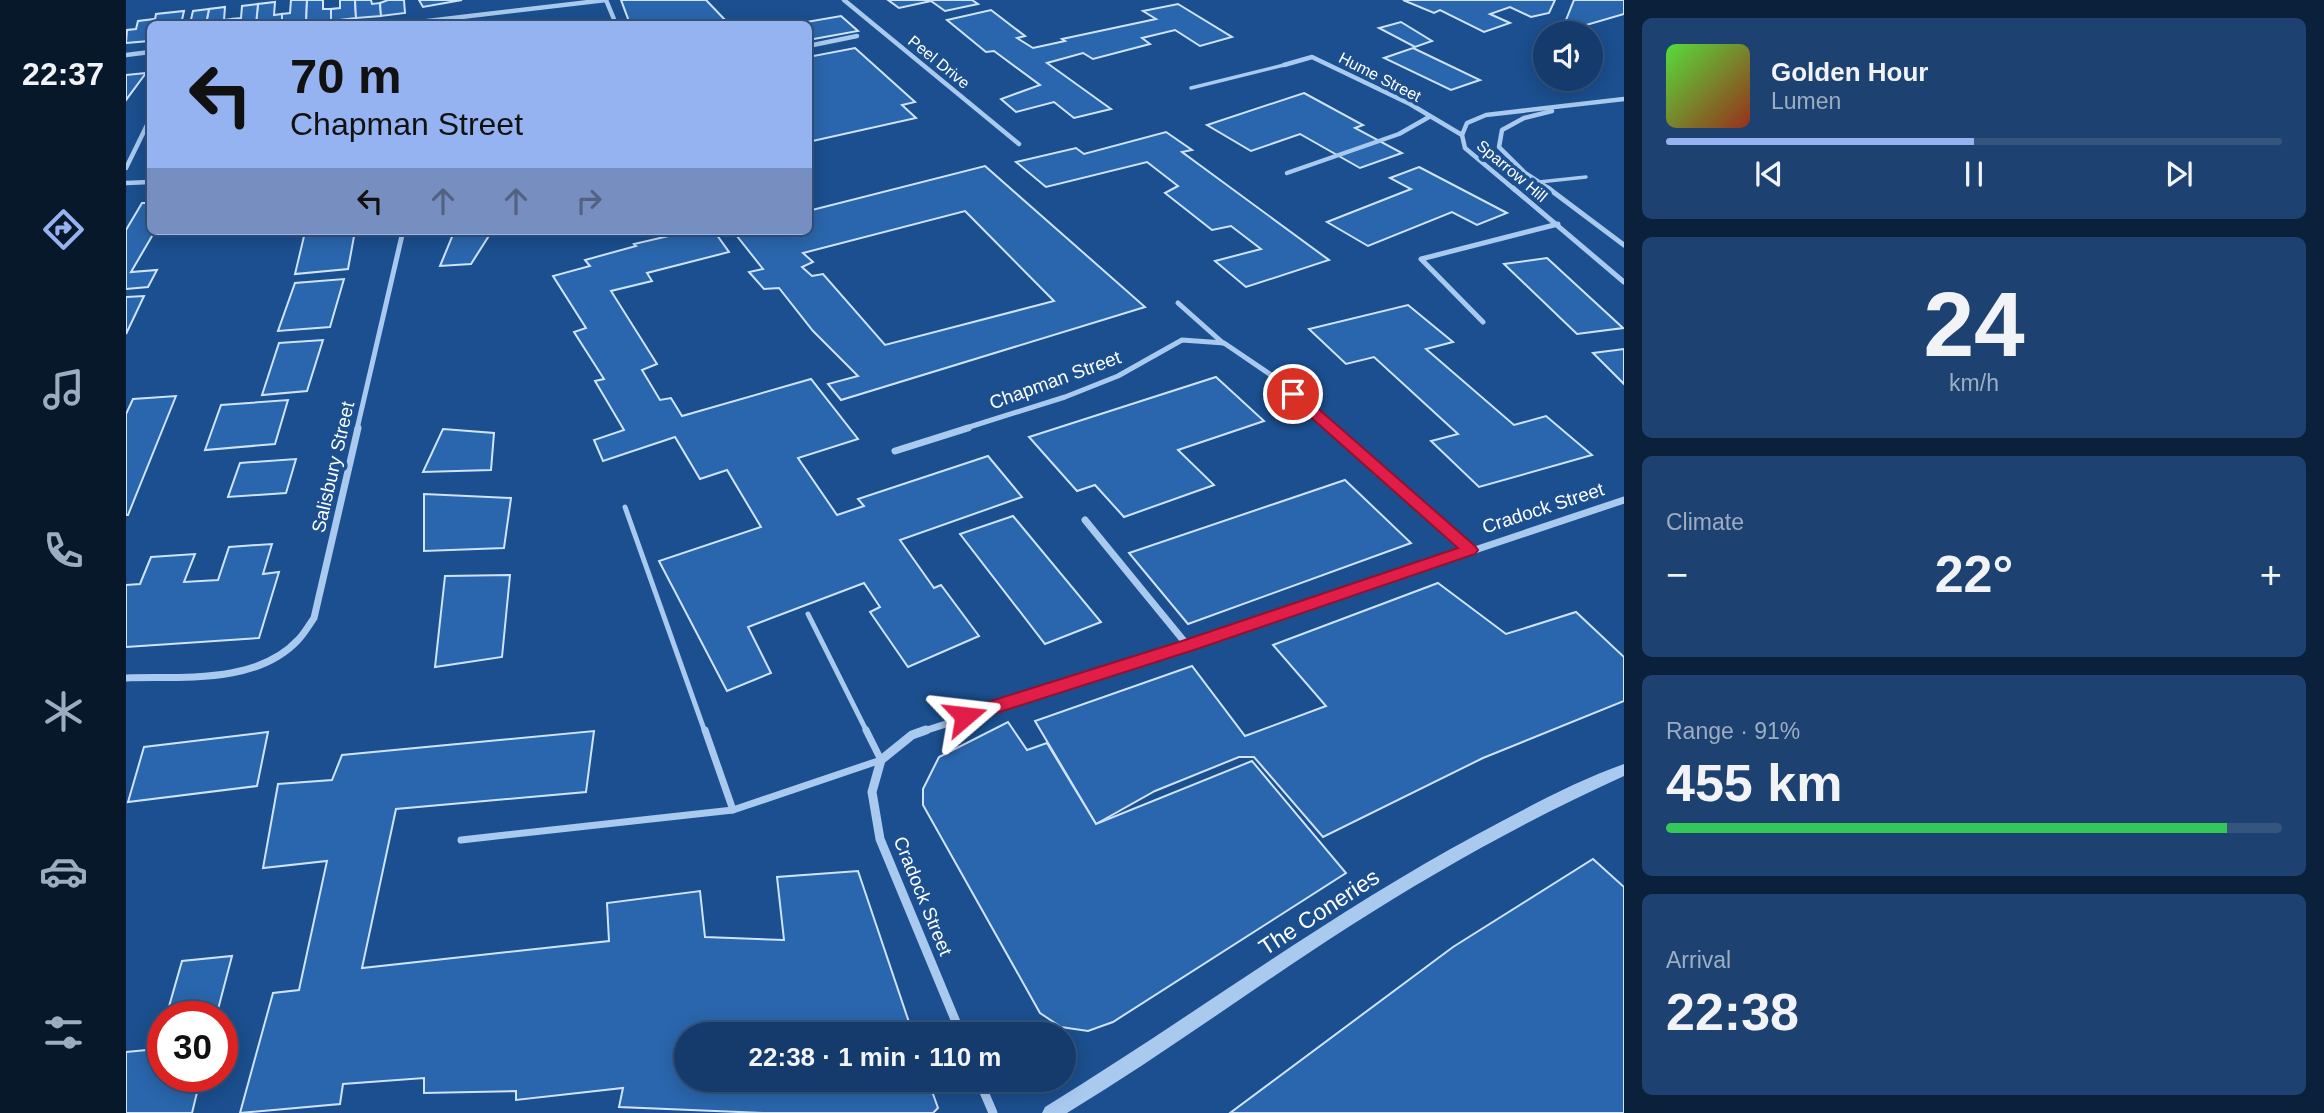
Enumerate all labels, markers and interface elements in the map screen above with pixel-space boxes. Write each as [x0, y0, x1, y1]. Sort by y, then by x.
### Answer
map controls [1533, 21, 1603, 91]
button: sound [1533, 21, 1603, 91]
street label: Peel Drive [905, 32, 973, 92]
icon: left [175, 49, 266, 140]
text: 70 m [290, 49, 402, 103]
street label: Hume Street [1336, 49, 1424, 105]
text: 22:37 [22, 56, 104, 92]
text: Golden Hour [1771, 57, 1928, 87]
text: Lumen [1771, 88, 1841, 114]
text: Chapman Street [290, 106, 523, 142]
street label: Sparrow Hill [1474, 137, 1550, 205]
icon: previous [1750, 155, 1788, 193]
icon: pause [1955, 155, 1993, 193]
icon: next [2160, 155, 2198, 193]
icon: left [351, 182, 389, 220]
icon: ahead [424, 182, 462, 220]
icon: ahead [497, 182, 535, 220]
icon: right [570, 182, 608, 220]
icon: directions [39, 205, 88, 254]
text: 24 [1923, 274, 2025, 375]
street label: Chapman Street [986, 346, 1124, 414]
pin [1263, 364, 1323, 424]
icon: music [39, 365, 88, 414]
text: km/h [1949, 370, 1999, 396]
icon: arrive [1274, 375, 1312, 413]
street label: Salisbury Street [308, 399, 358, 535]
street label: Cradock Street [1479, 478, 1607, 538]
text: Climate [1666, 509, 1744, 535]
icon: phone [39, 526, 88, 575]
text: 22° [1935, 545, 2013, 603]
text: − [1666, 554, 1688, 596]
text: + [2260, 554, 2282, 596]
position arrow [928, 679, 1002, 753]
icon: climate [39, 687, 88, 736]
text: Range · 91% [1666, 718, 1800, 744]
text: 455 km [1666, 754, 1842, 812]
street label: Cradock Street [890, 833, 957, 959]
icon: car [39, 847, 88, 896]
street label: The Coneries [1254, 863, 1384, 961]
text: Arrival [1666, 947, 1731, 973]
text: 22:38 [1666, 983, 1799, 1041]
speed limit sign: 30 [147, 1001, 238, 1092]
icon: filters [39, 1008, 88, 1057]
text: 22:38 · 1 min · 110 m [749, 1042, 1001, 1072]

